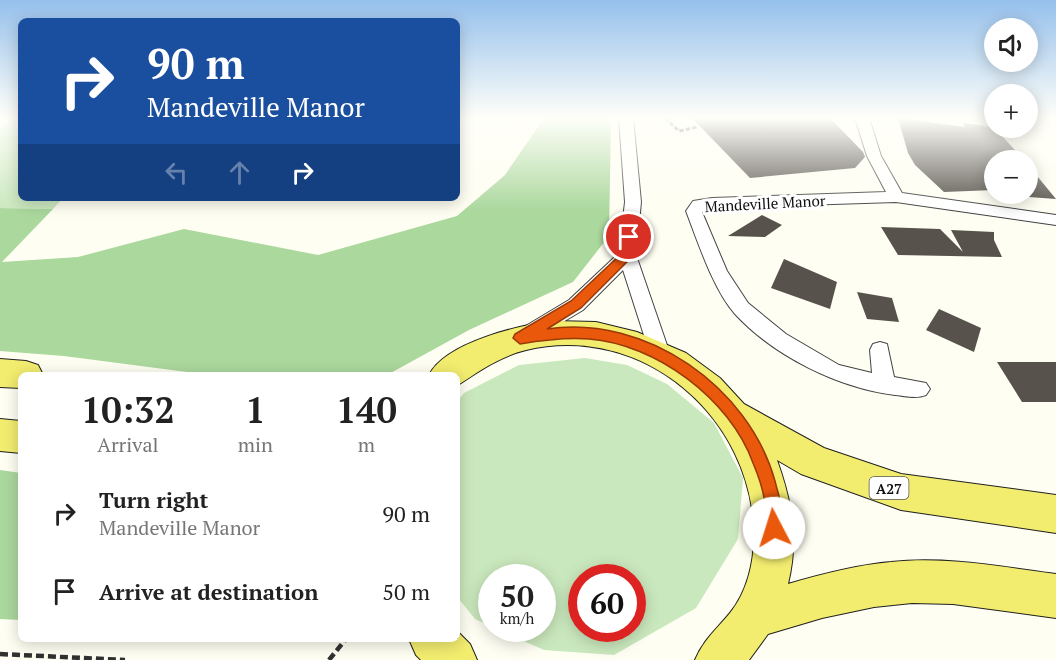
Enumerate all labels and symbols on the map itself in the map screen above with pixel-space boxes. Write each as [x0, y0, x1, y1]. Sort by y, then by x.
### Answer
street label: Mandeville Manor [704, 190, 826, 216]
pin [603, 211, 654, 262]
road number: A27 [870, 477, 908, 499]
position arrow [742, 496, 806, 560]
speed limit sign: 60 [568, 564, 646, 642]

